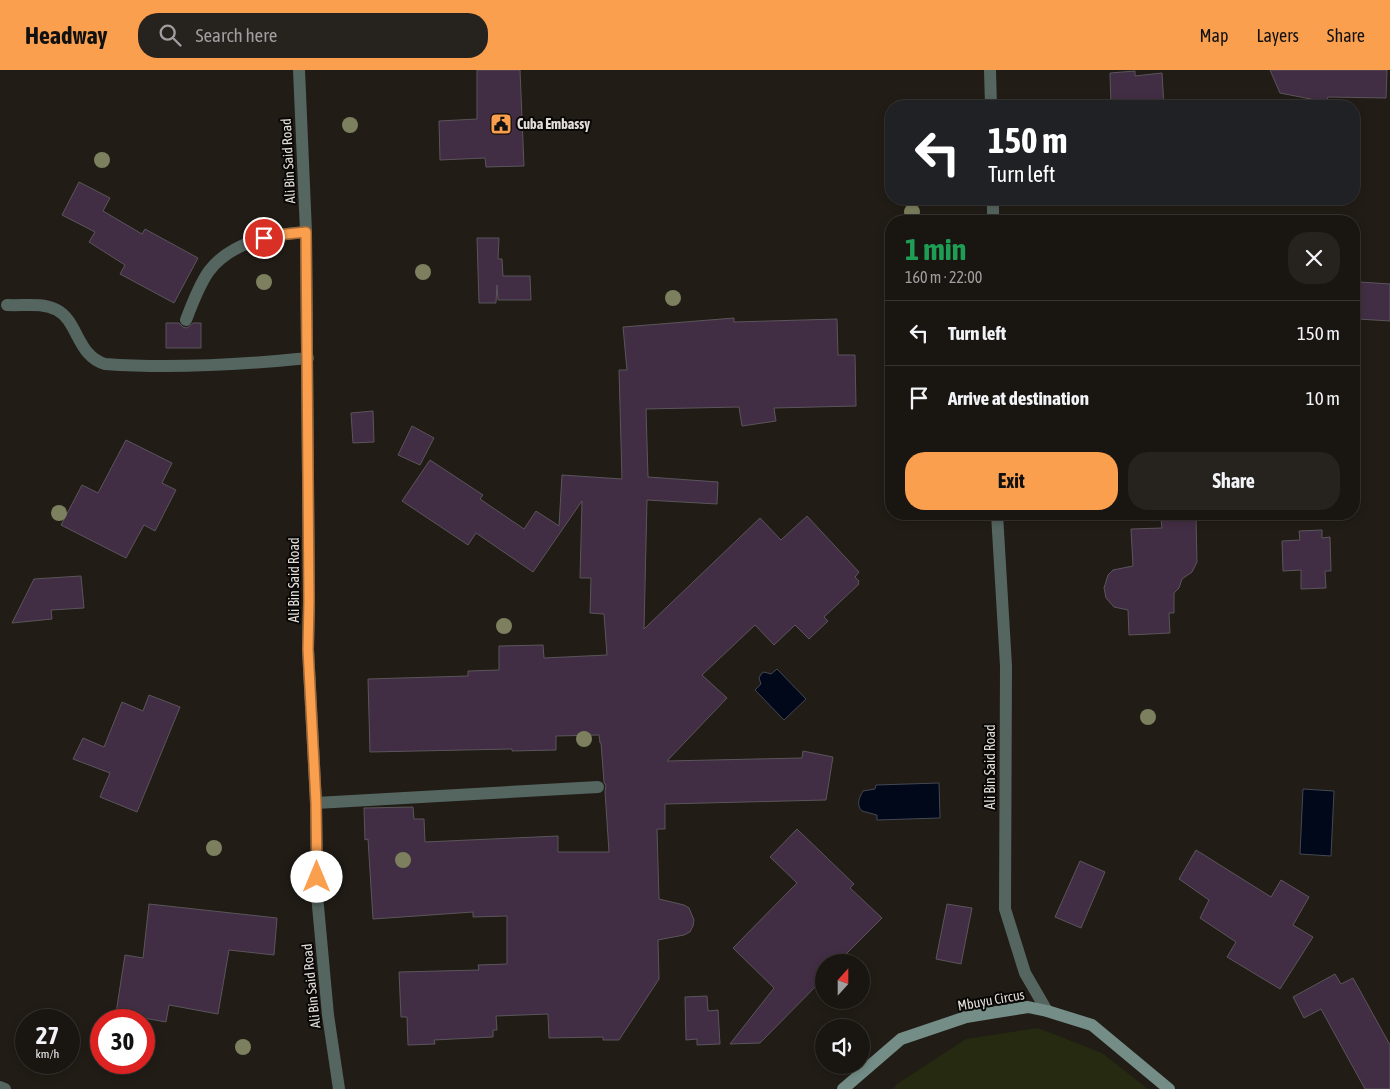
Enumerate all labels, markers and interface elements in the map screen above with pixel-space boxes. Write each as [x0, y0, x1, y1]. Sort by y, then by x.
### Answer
search box [138, 13, 488, 58]
icon: search [156, 21, 184, 49]
text: Headway [25, 22, 108, 49]
text: Search here [196, 24, 277, 46]
text: Map [1199, 25, 1228, 46]
text: Layers [1256, 25, 1299, 46]
text: Share [1327, 25, 1365, 46]
public building icon: Cuba Embassy [489, 112, 513, 136]
place label: Cuba Embassy [517, 116, 590, 132]
street label: Ali Bin Said Road [278, 118, 298, 204]
icon: left [905, 120, 970, 185]
text: 150 m [988, 120, 1067, 160]
text: Turn left [988, 161, 1055, 187]
pin [243, 217, 285, 259]
icon: arrive [250, 224, 278, 252]
text: 1 min [905, 232, 966, 266]
button: close [1288, 232, 1340, 284]
text: 160 m · 22:00 [905, 268, 982, 286]
icon: left [905, 319, 933, 347]
text: Turn left [948, 322, 1006, 344]
text: 150 m [1297, 322, 1340, 344]
icon: arrive [905, 384, 933, 412]
text: Arrive at destination [948, 387, 1089, 409]
text: 10 m [1306, 387, 1340, 409]
button: Exit [905, 452, 1118, 510]
button: Share [1128, 452, 1340, 510]
street label: Ali Bin Said Road [286, 537, 302, 623]
street label: Ali Bin Said Road [982, 724, 998, 810]
position arrow [290, 850, 342, 902]
street label: Ali Bin Said Road [299, 943, 323, 1029]
north arrow [815, 954, 870, 1009]
map controls [815, 954, 870, 1074]
street label: Mbuyu Circus [956, 986, 1026, 1014]
speed limit sign: 30 [90, 1009, 155, 1074]
button: sound [815, 1019, 870, 1074]
text: 27 [36, 1021, 59, 1049]
text: km/h [36, 1047, 59, 1061]

